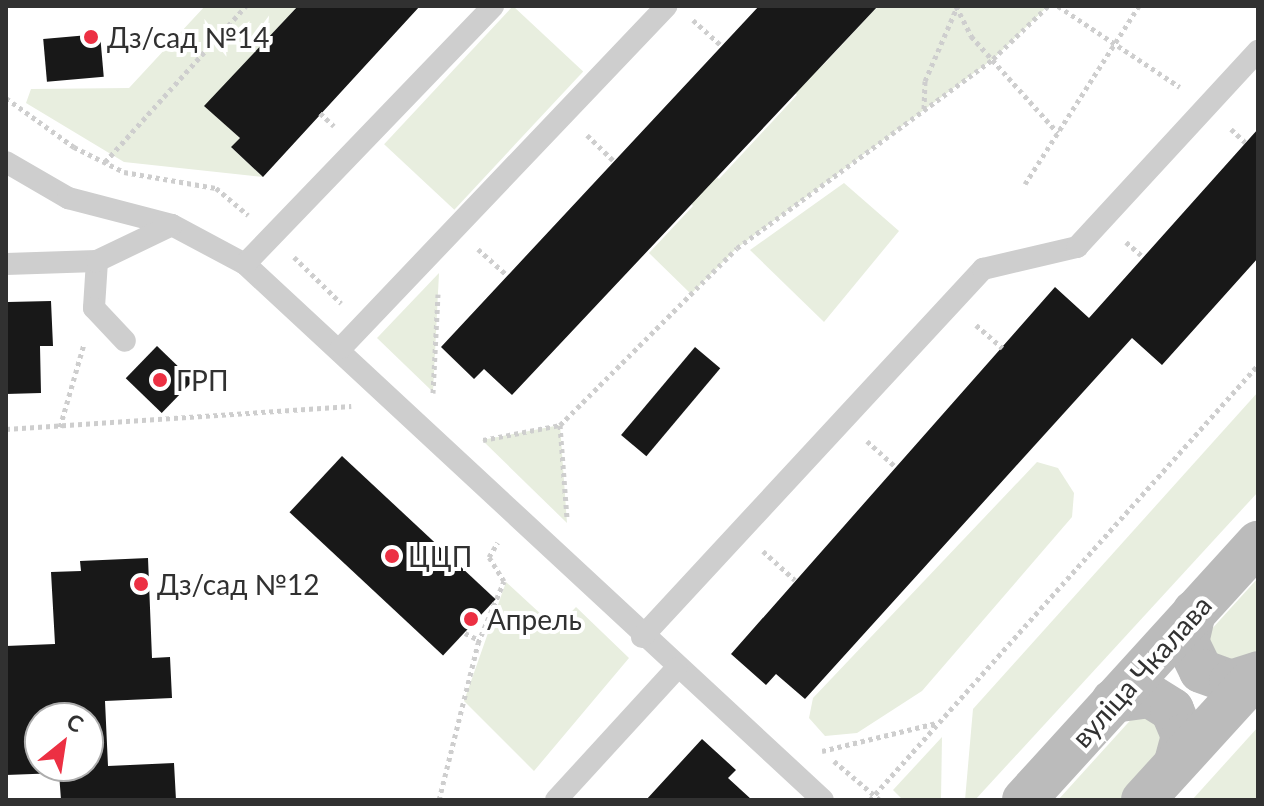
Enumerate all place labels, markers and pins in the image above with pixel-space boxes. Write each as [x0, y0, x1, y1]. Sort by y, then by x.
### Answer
place label: Дз/сад №14 [107, 20, 270, 54]
marker: Дз/сад №14 [82, 28, 100, 46]
place label: ГРП [176, 363, 228, 397]
marker: ГРП [151, 371, 169, 389]
place label: ЦЦП [408, 539, 472, 573]
marker: ЦЦП [383, 547, 401, 565]
place label: Дз/сад №12 [157, 567, 320, 601]
marker: Дз/сад №12 [132, 575, 150, 593]
place label: Апрель [487, 602, 582, 636]
marker: Апрель [462, 610, 480, 628]

